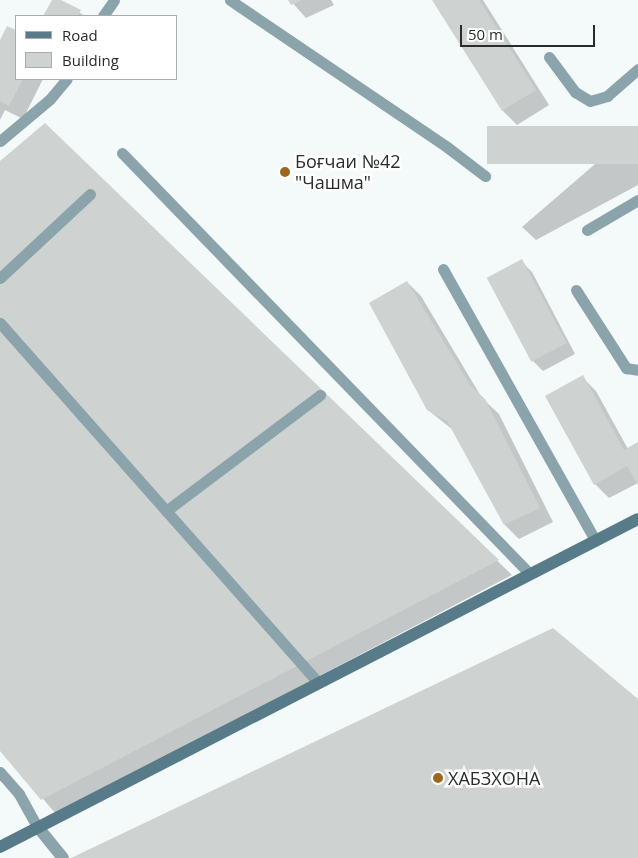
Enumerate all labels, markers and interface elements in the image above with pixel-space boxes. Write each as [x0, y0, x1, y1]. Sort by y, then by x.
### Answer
legend [15, 15, 178, 80]
scale bar [463, 15, 598, 47]
text: 50 m [468, 24, 503, 44]
text: Road [62, 25, 98, 45]
text: Building [62, 50, 119, 70]
place label: Боғчаи №42 "Чашма" [295, 151, 401, 193]
marker: Боғчаи №42 "Чашма" [279, 166, 291, 178]
place label: ХАБЗХОНА [448, 767, 540, 789]
marker: ХАБЗХОНА [432, 772, 444, 784]

